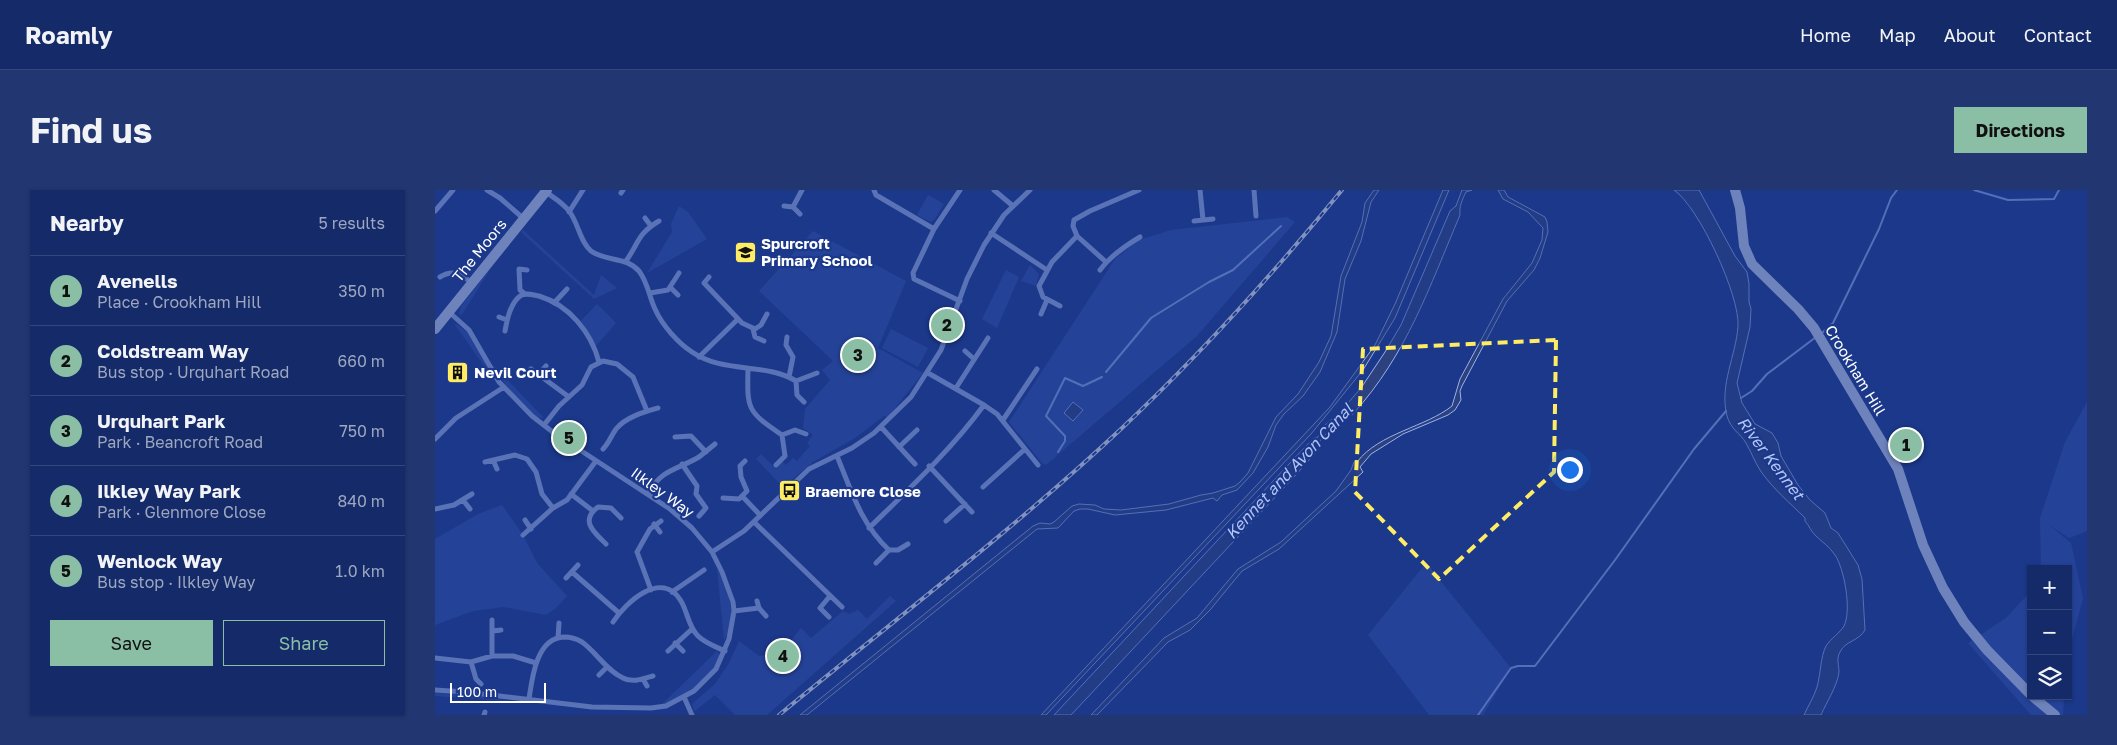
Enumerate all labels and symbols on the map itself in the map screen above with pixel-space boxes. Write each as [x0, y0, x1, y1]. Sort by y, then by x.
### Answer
street label: The Moors [448, 215, 510, 285]
place label: Spurcroft Primary School [761, 234, 873, 269]
school or university icon: Spurcroft Primary School [733, 240, 757, 264]
pin: 2 [931, 306, 963, 344]
street label: Crookham Hill [1822, 322, 1890, 419]
pin: 3 [842, 336, 874, 374]
building icon: Nevil Court [446, 360, 470, 384]
place label: Nevil Court [474, 363, 557, 381]
water label: Kennet and Avon Canal [1221, 399, 1358, 543]
water label: River Kennet [1733, 413, 1810, 505]
pin: 5 [553, 419, 585, 457]
pin: 1 [1890, 426, 1922, 464]
your location [1557, 457, 1583, 483]
street label: Ilkley Way [628, 463, 699, 521]
bus stop icon: Braemore Close [777, 479, 801, 503]
place label: Braemore Close [805, 482, 921, 500]
pin: 4 [767, 637, 799, 675]
scale bar [450, 680, 546, 703]

